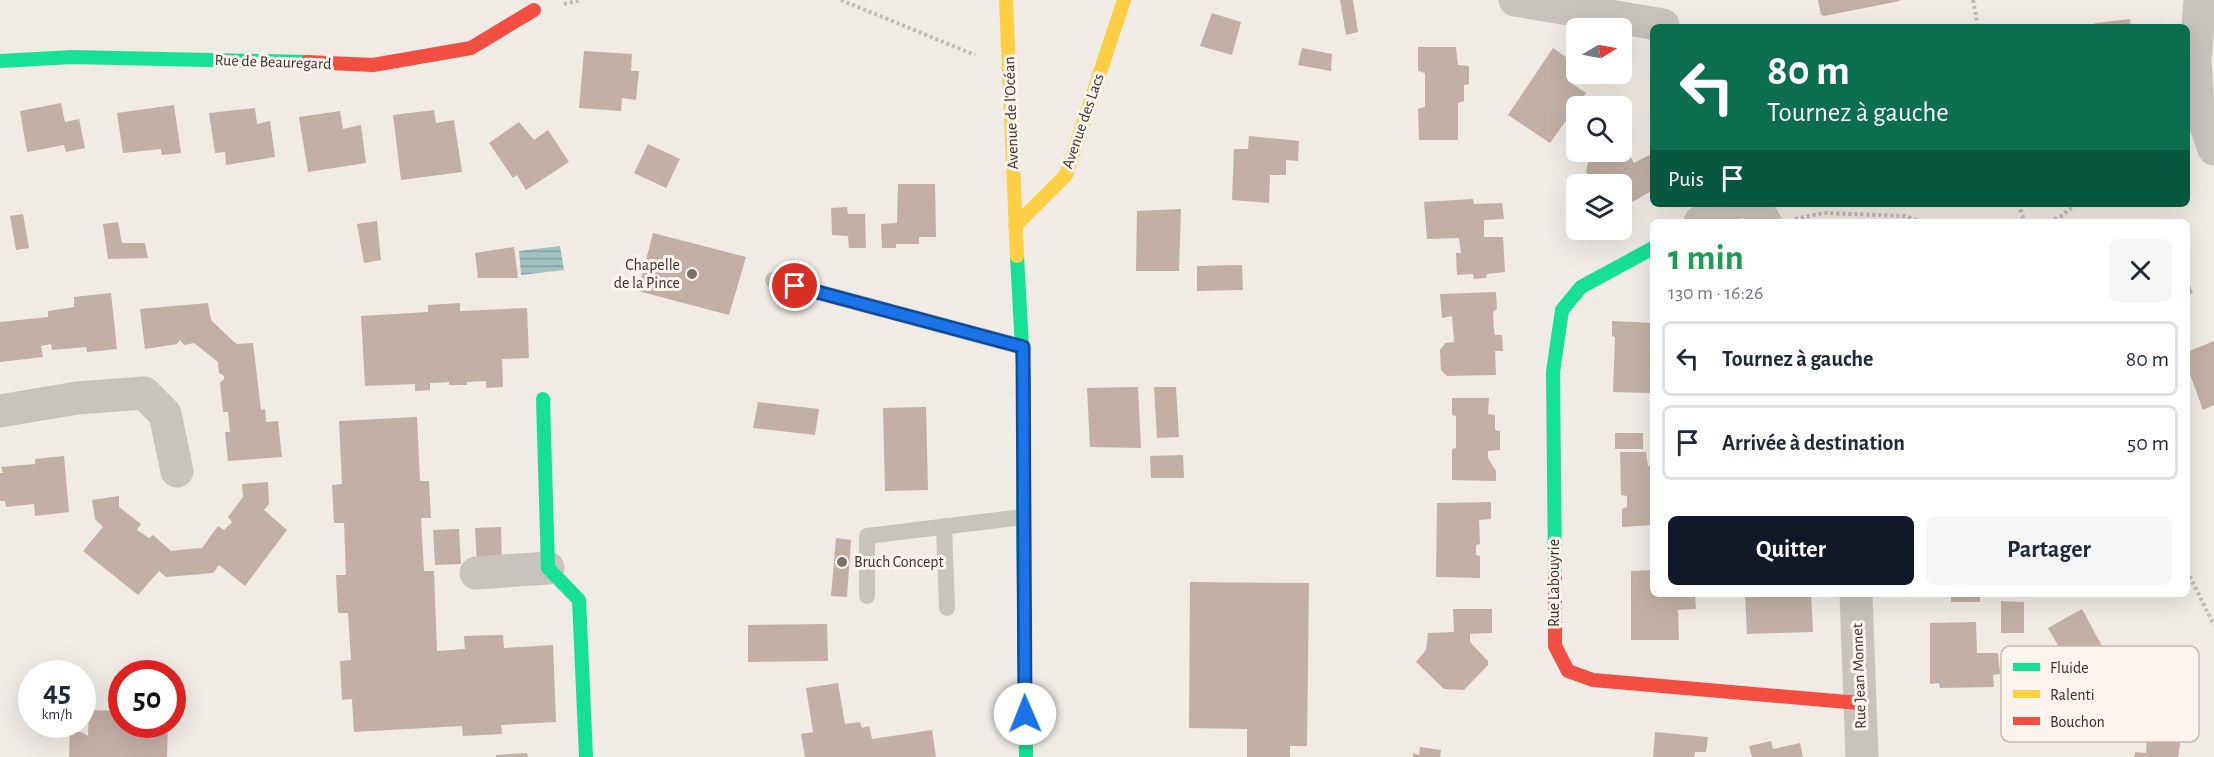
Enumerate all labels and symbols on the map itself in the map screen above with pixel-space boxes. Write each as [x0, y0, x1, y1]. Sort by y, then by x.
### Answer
north arrow [1566, 18, 1632, 84]
street label: Rue de Beauregard [214, 52, 332, 72]
street label: Avenue de l'Océan [1001, 56, 1021, 170]
street label: Avenue des Lacs [1059, 71, 1107, 171]
place label: Chapelle de la Pince [614, 257, 680, 291]
pin [769, 260, 820, 311]
marker: Chapelle de la Pince [685, 267, 699, 281]
street label: Rue Labouyrie [1546, 539, 1563, 627]
place label: Bruch Concept [854, 554, 944, 570]
marker: Bruch Concept [835, 555, 849, 569]
street label: Rue Jean Monnet [1849, 623, 1869, 729]
legend [2001, 646, 2199, 742]
speed limit sign: 50 [108, 660, 186, 738]
text: Fluide [2050, 660, 2089, 676]
position arrow [993, 682, 1057, 746]
text: Ralenti [2050, 687, 2095, 703]
text: Bouchon [2050, 714, 2105, 730]

